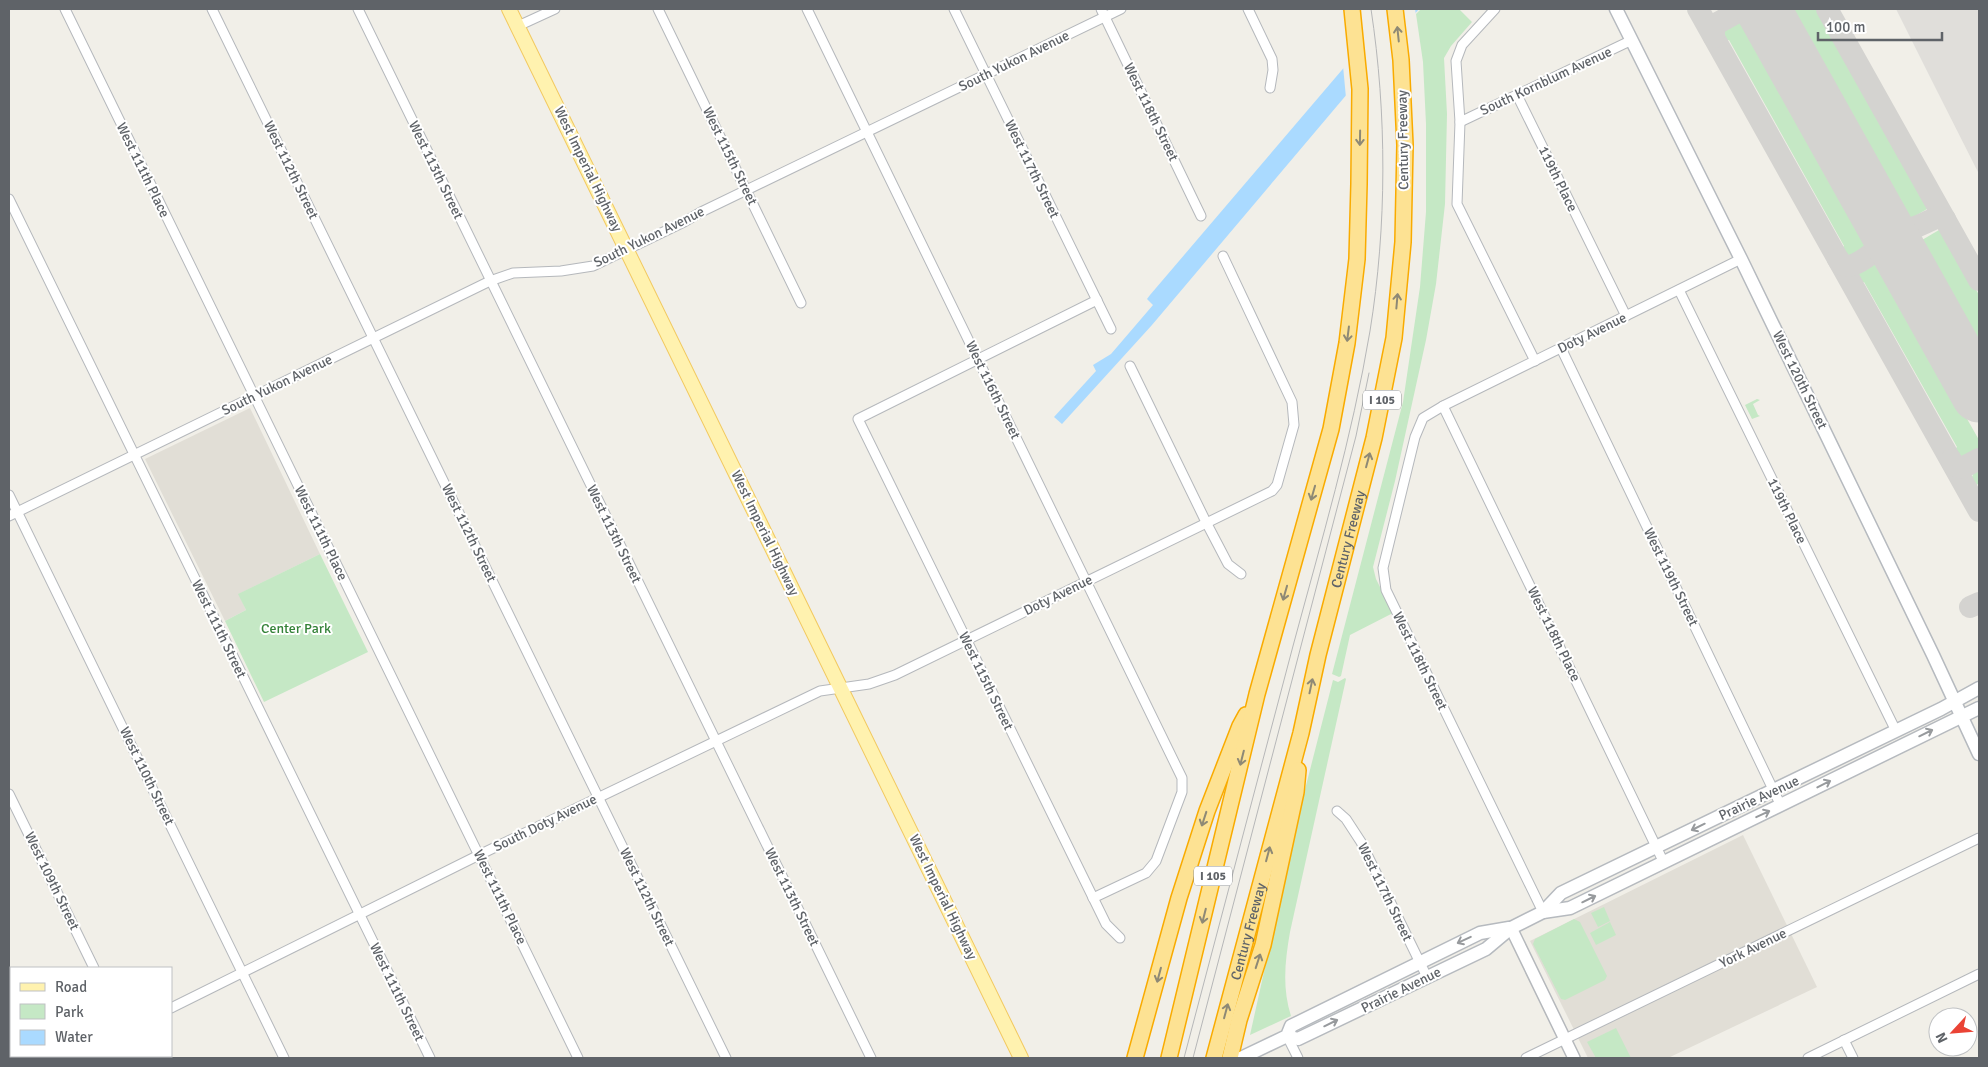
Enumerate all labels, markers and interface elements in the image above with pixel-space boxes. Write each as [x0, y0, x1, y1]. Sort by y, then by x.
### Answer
scale bar [1818, 10, 1942, 42]
text: 100 m [1826, 18, 1866, 36]
one-way arrow [1393, 26, 1403, 42]
street label: South Yukon Avenue [956, 27, 1072, 95]
street label: South Kornblum Avenue [1477, 43, 1615, 119]
street label: West 118th Street [1120, 60, 1182, 164]
street label: Century Freeway [1394, 89, 1412, 190]
street label: West Imperial Highway [550, 104, 626, 235]
street label: West 115th Street [699, 104, 761, 208]
street label: West 117th Street [1001, 117, 1063, 221]
street label: West 112th Street [260, 118, 322, 222]
street label: West 113th Street [405, 118, 467, 222]
street label: West 111th Place [113, 120, 173, 220]
one-way arrow [1355, 129, 1365, 145]
street label: 119th Place [1535, 143, 1581, 215]
street label: South Yukon Avenue [591, 203, 707, 271]
one-way arrow [1392, 293, 1402, 309]
street label: Doty Avenue [1555, 309, 1629, 357]
one-way arrow [1343, 326, 1353, 342]
street label: West 120th Street [1769, 328, 1831, 432]
street label: West 116th Street [962, 338, 1024, 442]
street label: South Yukon Avenue [219, 351, 335, 419]
road number: I 105 [1363, 390, 1401, 410]
one-way arrow [1364, 453, 1374, 469]
street label: West Imperial Highway [727, 468, 803, 599]
street label: 119th Place [1764, 475, 1810, 547]
street label: West 112th Street [438, 481, 500, 585]
street label: West 113th Street [583, 482, 645, 586]
street label: West 111th Place [291, 483, 351, 583]
one-way arrow [1308, 485, 1318, 501]
street label: Century Freeway [1327, 488, 1369, 590]
street label: West 119th Street [1640, 525, 1702, 629]
street label: Doty Avenue [1021, 571, 1095, 619]
street label: West 111th Street [188, 577, 250, 681]
street label: West 118th Place [1524, 584, 1584, 684]
one-way arrow [1280, 585, 1290, 601]
street label: West 118th Street [1389, 609, 1451, 713]
park label: Center Park [261, 620, 331, 637]
street label: West 115th Street [955, 629, 1017, 733]
one-way arrow [1307, 678, 1316, 694]
street label: West 110th Street [116, 724, 178, 828]
one-way arrow [1918, 728, 1933, 738]
one-way arrow [1237, 750, 1246, 766]
street label: Prairie Avenue [1716, 772, 1802, 824]
one-way arrow [1816, 779, 1831, 788]
street label: South Doty Avenue [491, 791, 599, 855]
one-way arrow [1755, 809, 1770, 818]
one-way arrow [1199, 811, 1209, 827]
one-way arrow [1691, 823, 1706, 832]
street label: West 109th Street [21, 829, 83, 933]
street label: West Imperial Highway [905, 832, 981, 963]
street label: West 117th Street [1354, 840, 1416, 944]
street label: West 112th Street [616, 845, 678, 949]
street label: West 113th Street [761, 845, 823, 949]
street label: West 111th Place [470, 847, 530, 947]
one-way arrow [1264, 847, 1274, 863]
road number: I 105 [1194, 866, 1232, 886]
street label: Century Freeway [1227, 881, 1269, 982]
one-way arrow [1581, 894, 1596, 903]
one-way arrow [1199, 907, 1208, 923]
street label: York Avenue [1717, 924, 1789, 972]
one-way arrow [1457, 936, 1472, 946]
street label: West 111th Street [366, 940, 428, 1044]
one-way arrow [1254, 954, 1263, 969]
street label: Prairie Avenue [1358, 963, 1444, 1017]
one-way arrow [1154, 966, 1163, 982]
legend [10, 967, 172, 1057]
text: Road [55, 978, 87, 996]
text: Park [55, 1003, 84, 1021]
one-way arrow [1222, 1004, 1232, 1020]
north arrow [1928, 1007, 1978, 1057]
one-way arrow [1323, 1018, 1338, 1028]
text: Water [55, 1028, 93, 1046]
text: N [1932, 1029, 1952, 1046]

